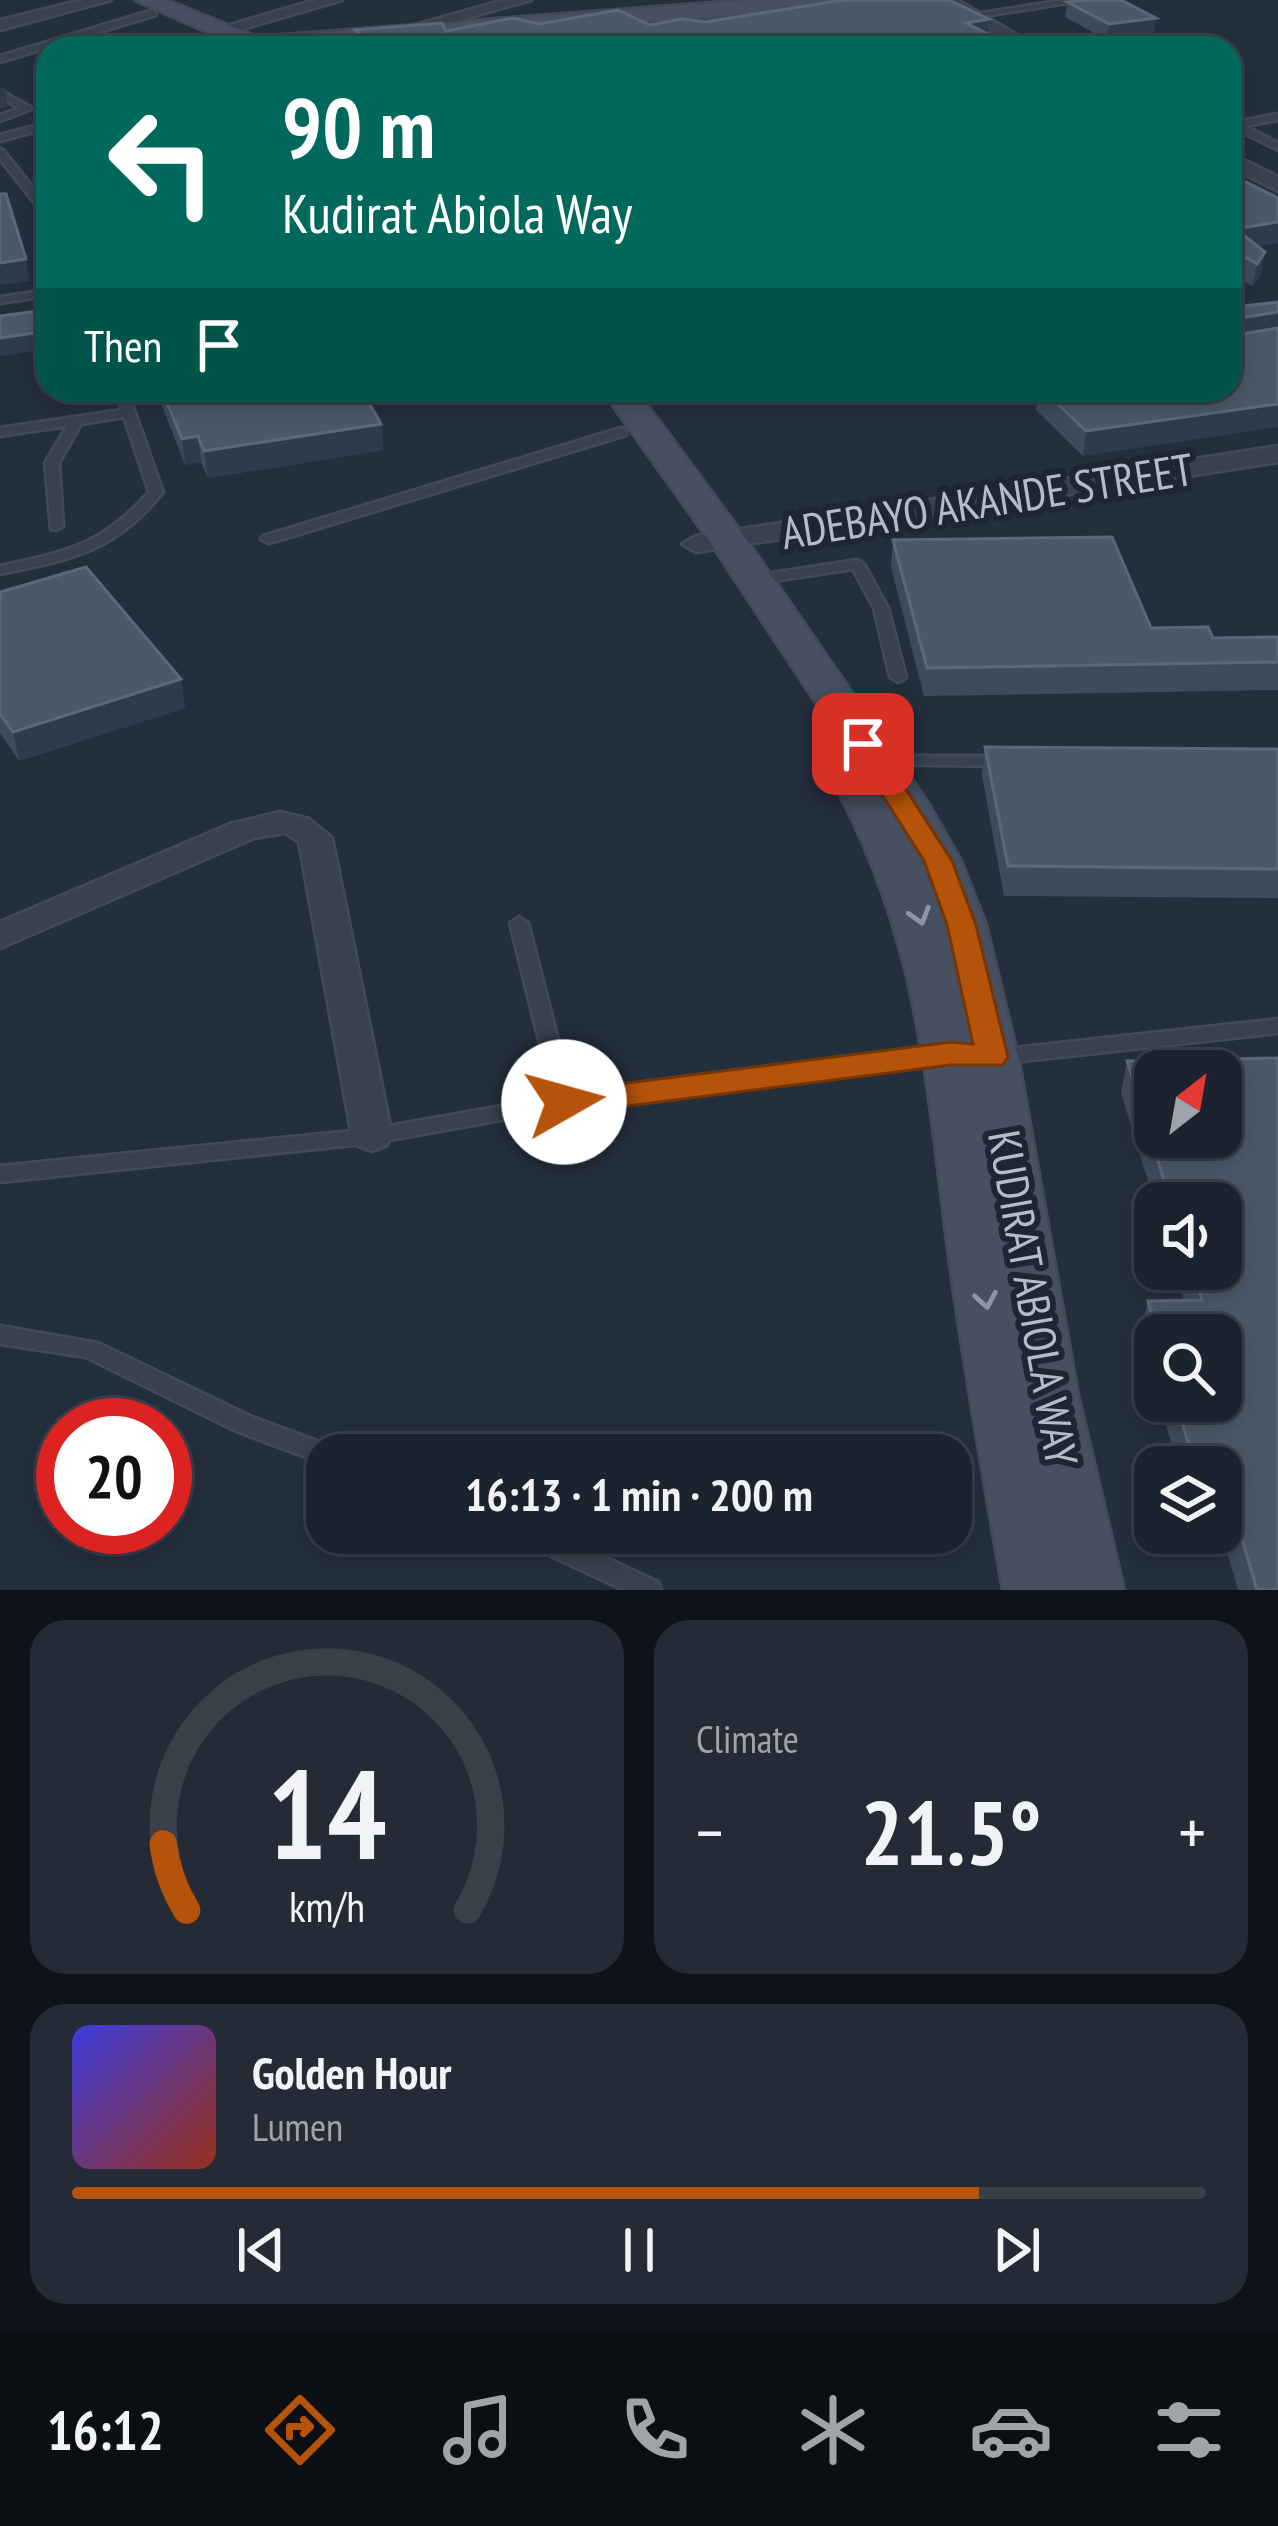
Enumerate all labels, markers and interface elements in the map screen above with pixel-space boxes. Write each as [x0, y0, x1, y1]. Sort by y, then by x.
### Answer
text: 90 m [282, 72, 435, 181]
icon: left [84, 84, 240, 240]
text: Kudirat Abiola Way [282, 178, 632, 248]
icon: arrive [186, 312, 252, 378]
text: Then [84, 316, 162, 374]
street label: ADEBAYO AKANDE STREET [777, 439, 1197, 561]
pin [812, 693, 914, 795]
icon: arrive [830, 711, 896, 777]
one-way arrow [906, 905, 931, 926]
position arrow [501, 1039, 627, 1165]
north arrow [1134, 1050, 1242, 1158]
map controls [1134, 1050, 1242, 1554]
street label: KUDIRAT ABIOLA WAY [976, 1126, 1092, 1471]
button: sound [1134, 1182, 1242, 1290]
one-way arrow [972, 1289, 998, 1309]
button: search [1134, 1314, 1242, 1422]
speed limit sign: 20 [36, 1398, 192, 1554]
button: layers [1134, 1446, 1242, 1554]
text: 16:13 · 1 min · 200 m [465, 1465, 813, 1523]
text: Climate [696, 1713, 799, 1764]
text: 14 [267, 1732, 387, 1893]
text: 21.5° [861, 1773, 1041, 1890]
text: − [696, 1789, 723, 1874]
text: + [1179, 1789, 1206, 1874]
text: km/h [289, 1878, 365, 1934]
text: Golden Hour [252, 2043, 452, 2101]
text: Lumen [252, 2101, 343, 2152]
icon: previous [228, 2217, 294, 2283]
icon: pause [606, 2217, 672, 2283]
icon: next [984, 2217, 1050, 2283]
icon: directions [258, 2388, 342, 2472]
icon: music [436, 2388, 520, 2472]
icon: phone [613, 2388, 697, 2472]
icon: climate [791, 2388, 875, 2472]
icon: car [969, 2388, 1053, 2472]
icon: filters [1147, 2388, 1231, 2472]
text: 16:12 [47, 2395, 164, 2465]

